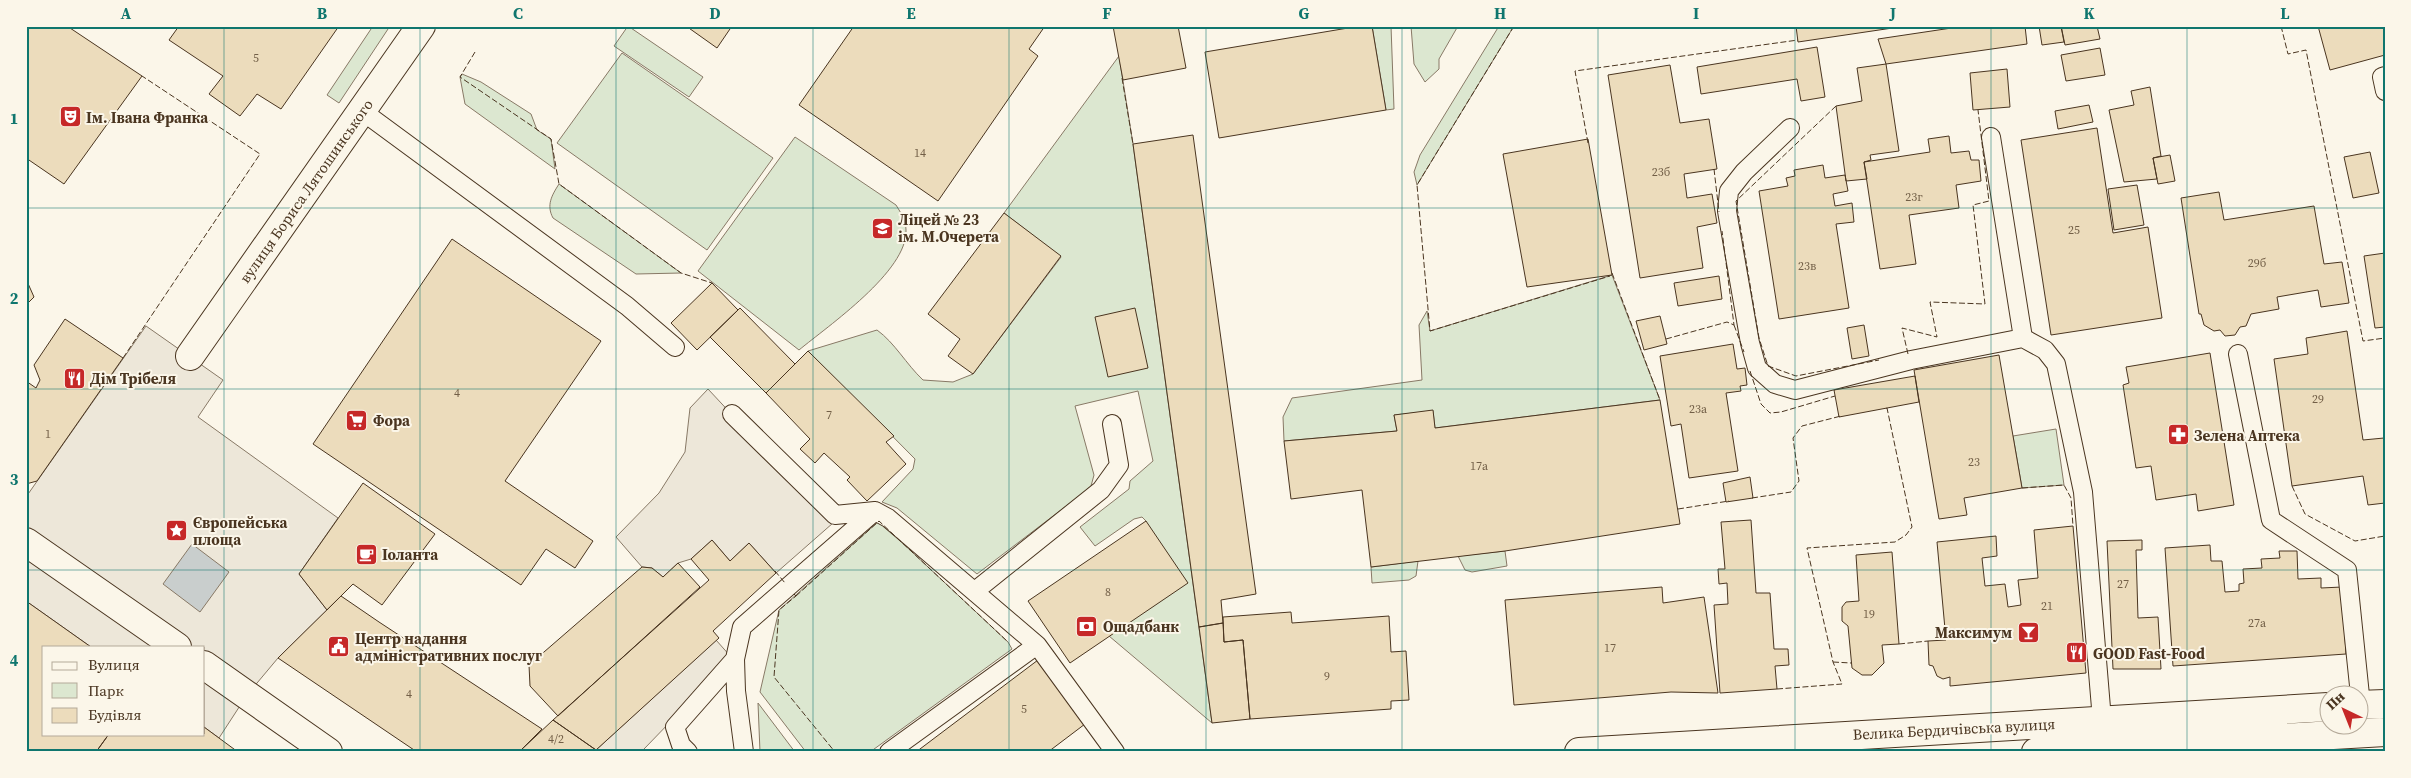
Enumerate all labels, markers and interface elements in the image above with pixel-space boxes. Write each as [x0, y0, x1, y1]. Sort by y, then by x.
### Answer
text: A [121, 2, 132, 24]
text: B [317, 2, 328, 24]
text: C [513, 2, 523, 24]
text: D [709, 2, 721, 24]
text: E [906, 2, 916, 24]
text: F [1102, 2, 1112, 24]
text: G [1299, 2, 1310, 24]
text: H [1494, 2, 1506, 24]
text: I [1693, 2, 1699, 24]
text: J [1889, 2, 1896, 24]
text: K [2083, 2, 2095, 24]
text: L [2280, 2, 2290, 24]
house number: 5 [253, 50, 259, 66]
street label: вулиця Бориса Лятошинського [234, 95, 378, 287]
theatre icon: Ім. Івана Франка [58, 105, 82, 129]
text: 1 [10, 107, 18, 129]
place label: Ім. Івана Франка [86, 107, 209, 128]
house number: 14 [914, 145, 926, 161]
house number: 23б [1652, 164, 1670, 180]
house number: 23г [1905, 189, 1923, 205]
place label: Ліцей № 23 ім. М.Очерета [898, 209, 1000, 247]
school or university icon: Ліцей № 23 ім. М.Очерета [870, 216, 894, 240]
house number: 25 [2068, 222, 2080, 238]
house number: 29б [2248, 255, 2266, 271]
house number: 23в [1798, 258, 1816, 274]
text: 2 [10, 287, 19, 309]
restaurant icon: Дім Трібеля [62, 366, 86, 390]
place label: Дім Трібеля [90, 368, 176, 389]
house number: 4 [454, 385, 460, 401]
house number: 29 [2312, 391, 2324, 407]
house number: 23а [1689, 401, 1708, 417]
house number: 7 [826, 407, 832, 423]
supermarket icon: Фора [345, 408, 369, 432]
place label: Фора [373, 410, 411, 431]
pharmacy icon: Зелена Аптека [2166, 423, 2190, 447]
place label: Зелена Аптека [2194, 425, 2301, 446]
house number: 1 [45, 426, 51, 442]
house number: 23 [1968, 454, 1980, 470]
house number: 17а [1470, 458, 1489, 474]
text: 3 [10, 468, 19, 490]
place label: Європейська площа [193, 512, 289, 550]
place icon: Європейська площа [165, 519, 189, 543]
cafe icon: Іоланта [354, 542, 378, 566]
place label: Іоланта [382, 544, 439, 565]
house number: 27 [2117, 576, 2129, 592]
house number: 8 [1105, 584, 1111, 600]
house number: 21 [2041, 598, 2053, 614]
house number: 19 [1863, 606, 1875, 622]
bank icon: Ощадбанк [1075, 614, 1099, 638]
house number: 27а [2248, 615, 2267, 631]
place label: Ощадбанк [1103, 616, 1179, 637]
bar icon: Максимум [2016, 620, 2040, 644]
place label: Максимум [1935, 622, 2012, 643]
place label: Центр надання адміністративних послуг [355, 628, 542, 666]
public building icon: Центр надання адміністративних послуг [327, 635, 351, 659]
house number: 17 [1604, 640, 1616, 656]
restaurant icon: GOOD Fast-Food [2065, 641, 2089, 665]
place label: GOOD Fast-Food [2093, 643, 2205, 664]
legend [42, 646, 205, 736]
text: 4 [10, 649, 19, 671]
text: Вулиця [88, 654, 140, 675]
house number: 9 [1324, 668, 1330, 684]
text: Парк [88, 680, 124, 701]
house number: 4 [406, 686, 412, 702]
north arrow [2318, 686, 2368, 736]
text: Пн [2321, 686, 2349, 714]
house number: 5 [1021, 701, 1027, 717]
text: Будівля [88, 704, 141, 725]
street label: Велика Бердичівська вулиця [1852, 713, 2056, 745]
house number: 4/2 [548, 731, 564, 747]

